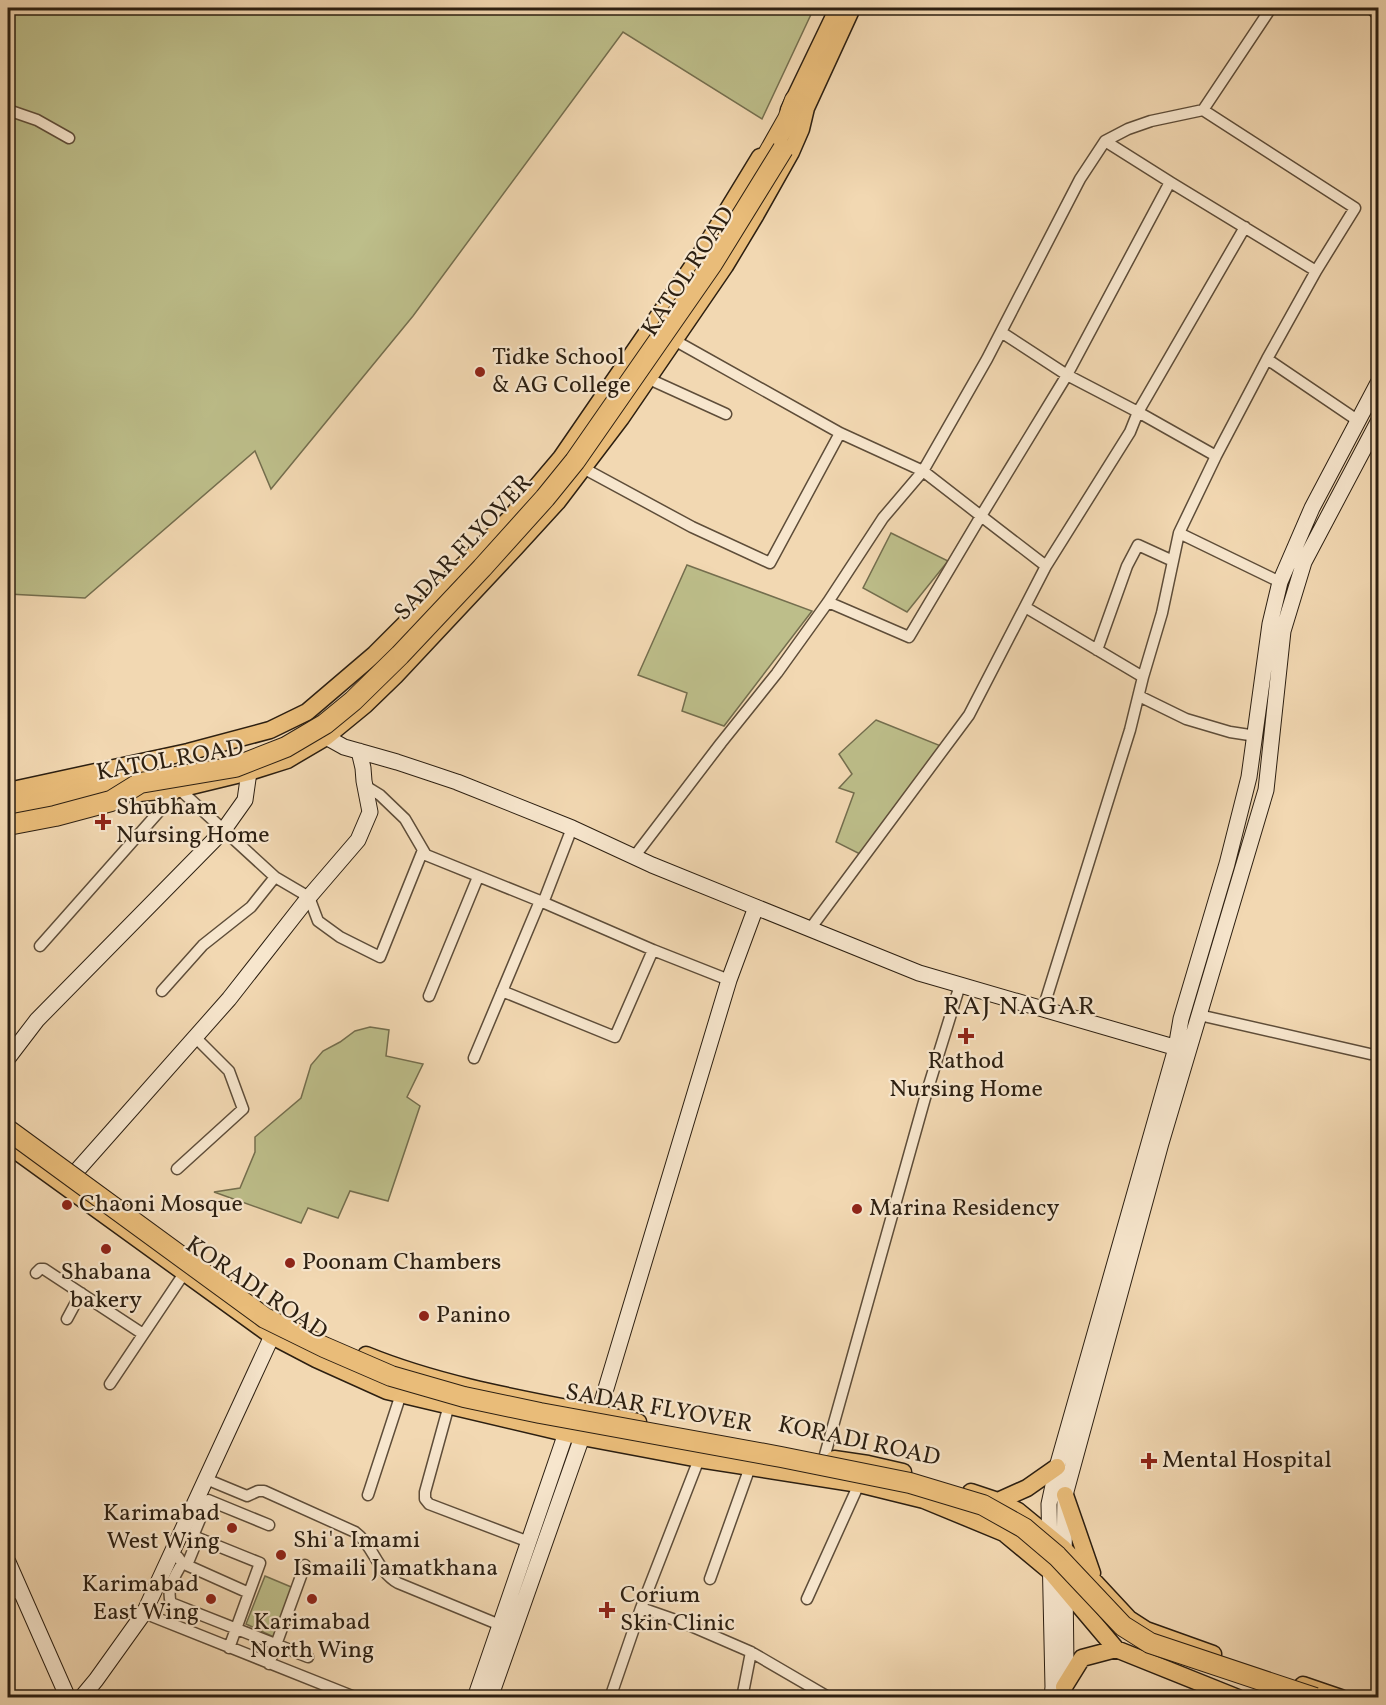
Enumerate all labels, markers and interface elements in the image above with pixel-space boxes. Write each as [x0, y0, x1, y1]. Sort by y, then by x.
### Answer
street label: KATOL ROAD [634, 200, 744, 344]
place label: Tidke School & AG College [492, 341, 631, 403]
marker: Tidke School & AG College [473, 365, 487, 379]
street label: SADAR FLYOVER [387, 467, 541, 629]
street label: KATOL ROAD [94, 731, 246, 791]
place label: Shubham Nursing Home [116, 791, 270, 853]
marker: Shubham Nursing Home [94, 813, 112, 831]
district label: RAJ NAGAR [943, 989, 1097, 1025]
marker: Rathod Nursing Home [957, 1027, 975, 1045]
place label: Rathod Nursing Home [889, 1045, 1043, 1107]
place label: Chaoni Mosque [79, 1188, 243, 1222]
place label: Marina Residency [869, 1192, 1059, 1226]
marker: Chaoni Mosque [60, 1198, 74, 1212]
marker: Marina Residency [850, 1202, 864, 1216]
street label: KORADI ROAD [178, 1229, 334, 1349]
marker: Shabana bakery [99, 1242, 113, 1256]
place label: Poonam Chambers [302, 1246, 501, 1280]
place label: Shabana bakery [61, 1256, 151, 1318]
marker: Poonam Chambers [283, 1256, 297, 1270]
place label: Panino [436, 1299, 511, 1333]
marker: Panino [417, 1309, 431, 1323]
street label: SADAR FLYOVER [563, 1376, 755, 1442]
street label: KORADI ROAD [775, 1408, 943, 1476]
place label: Mental Hospital [1162, 1444, 1332, 1478]
marker: Mental Hospital [1140, 1452, 1158, 1470]
place label: Karimabad West Wing [103, 1497, 220, 1559]
marker: Karimabad West Wing [225, 1521, 239, 1535]
place label: Shi'a Imami Ismaili Jamatkhana [293, 1524, 498, 1586]
marker: Shi'a Imami Ismaili Jamatkhana [274, 1548, 288, 1562]
place label: Karimabad East Wing [82, 1568, 199, 1630]
place label: Corium Skin Clinic [620, 1579, 735, 1641]
marker: Karimabad East Wing [204, 1592, 218, 1606]
marker: Karimabad North Wing [305, 1592, 319, 1606]
marker: Corium Skin Clinic [598, 1601, 616, 1619]
place label: Karimabad North Wing [250, 1606, 374, 1668]

